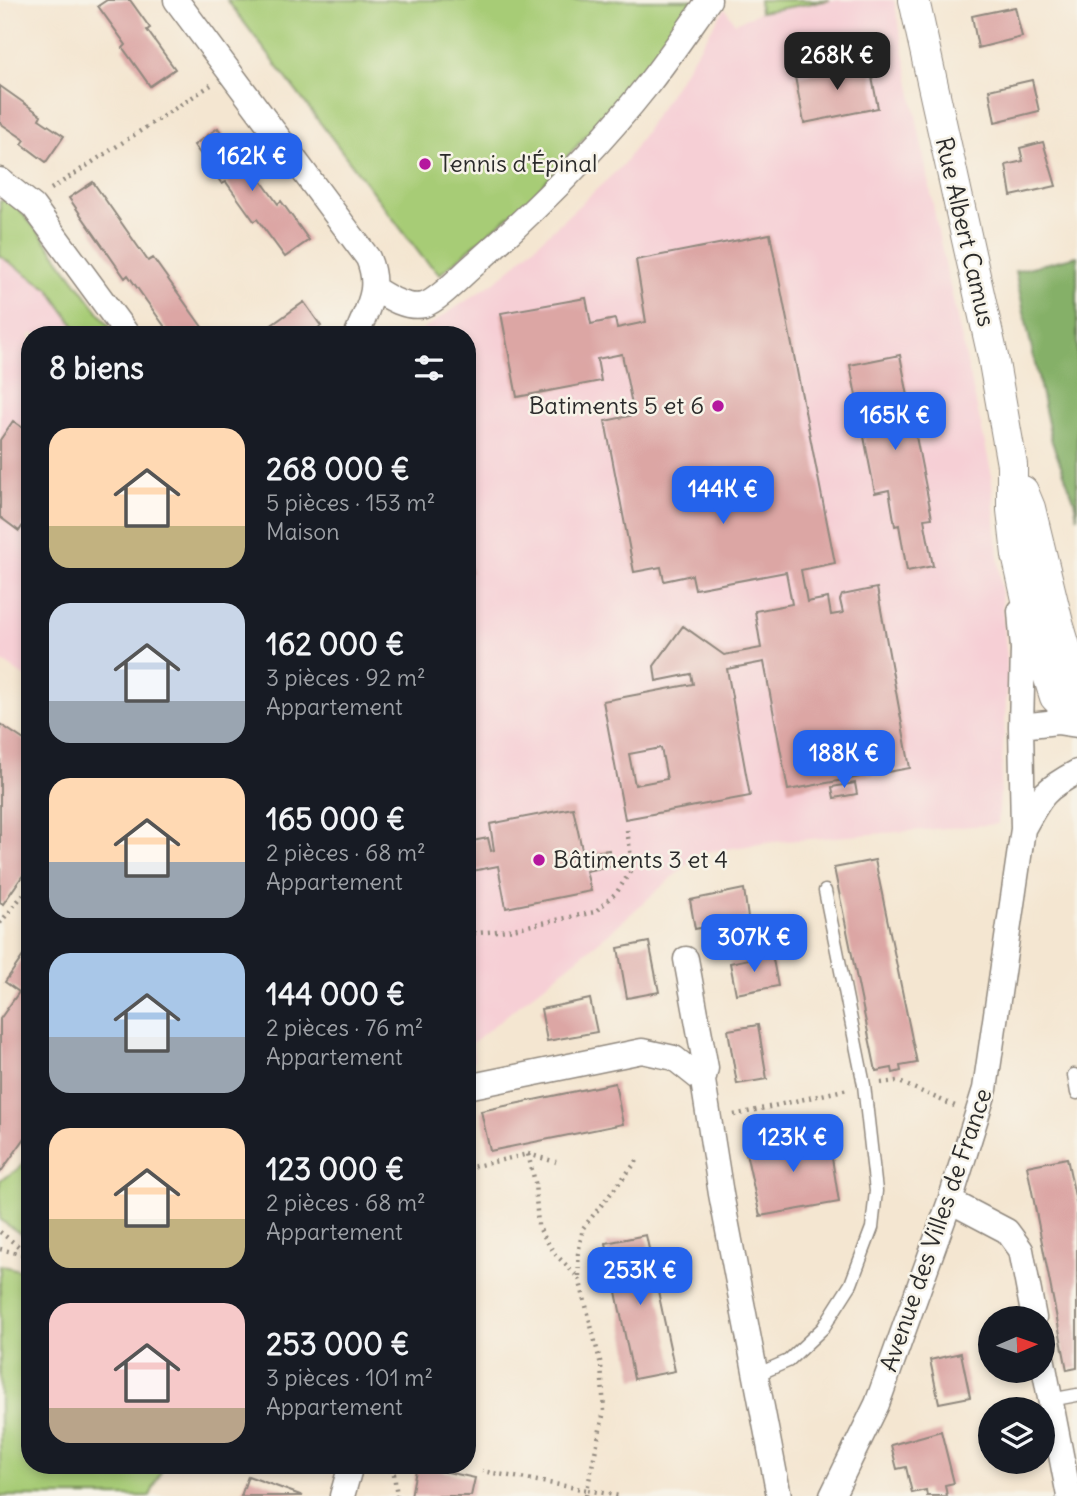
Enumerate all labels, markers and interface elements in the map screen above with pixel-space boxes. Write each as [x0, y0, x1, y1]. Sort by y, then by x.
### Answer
pin: 268K € [780, 32, 894, 92]
text: 268K € [800, 40, 874, 69]
pin: 162K € [195, 134, 309, 193]
street label: Rue Albert Camus [930, 134, 1002, 329]
text: 162K € [217, 141, 287, 170]
place label: Tennis d'Épinal [439, 148, 597, 178]
marker: Tennis d'Épinal [417, 156, 433, 172]
text: 8 biens [49, 349, 144, 387]
icon: filters [410, 349, 448, 387]
place label: Batiments 5 et 6 [529, 390, 704, 420]
pin: 165K € [838, 392, 952, 452]
marker: Batiments 5 et 6 [710, 398, 726, 414]
text: 165K € [860, 400, 930, 429]
text: 268 000 € [266, 450, 410, 488]
icon: home [105, 456, 189, 540]
pin: 144K € [666, 466, 780, 526]
text: 144K € [688, 474, 758, 503]
text: 5 pièces · 153 m² [266, 488, 435, 517]
text: Maison [266, 517, 340, 546]
text: 162 000 € [266, 625, 404, 663]
icon: home [105, 631, 189, 715]
text: 3 pièces · 92 m² [266, 663, 425, 692]
text: Appartement [266, 692, 403, 721]
pin: 188K € [787, 730, 901, 790]
text: 188K € [809, 738, 879, 767]
text: 165 000 € [266, 800, 405, 838]
icon: home [105, 806, 189, 890]
text: 2 pièces · 68 m² [266, 838, 426, 867]
place label: Bâtiments 3 et 4 [553, 844, 728, 874]
marker: Bâtiments 3 et 4 [531, 852, 547, 868]
text: Appartement [266, 867, 403, 896]
pin: 307K € [697, 914, 811, 974]
text: 307K € [717, 922, 791, 951]
text: 144 000 € [266, 975, 405, 1013]
icon: home [105, 981, 189, 1065]
text: 2 pièces · 76 m² [266, 1013, 423, 1042]
text: Appartement [266, 1042, 403, 1071]
street label: Avenue des Villes de France [872, 1084, 998, 1375]
pin: 123K € [736, 1114, 850, 1174]
text: 123K € [758, 1122, 828, 1151]
text: 123 000 € [266, 1150, 404, 1188]
icon: home [105, 1156, 189, 1240]
text: 2 pièces · 68 m² [266, 1188, 426, 1217]
text: Appartement [266, 1217, 403, 1246]
pin: 253K € [583, 1248, 697, 1307]
text: 253K € [603, 1255, 677, 1284]
north arrow [978, 1306, 1055, 1382]
map controls [978, 1306, 1055, 1474]
text: 253 000 € [266, 1325, 410, 1363]
icon: home [105, 1331, 189, 1415]
text: 3 pièces · 101 m² [266, 1363, 433, 1392]
text: Appartement [266, 1392, 403, 1421]
button: layers [978, 1397, 1055, 1474]

